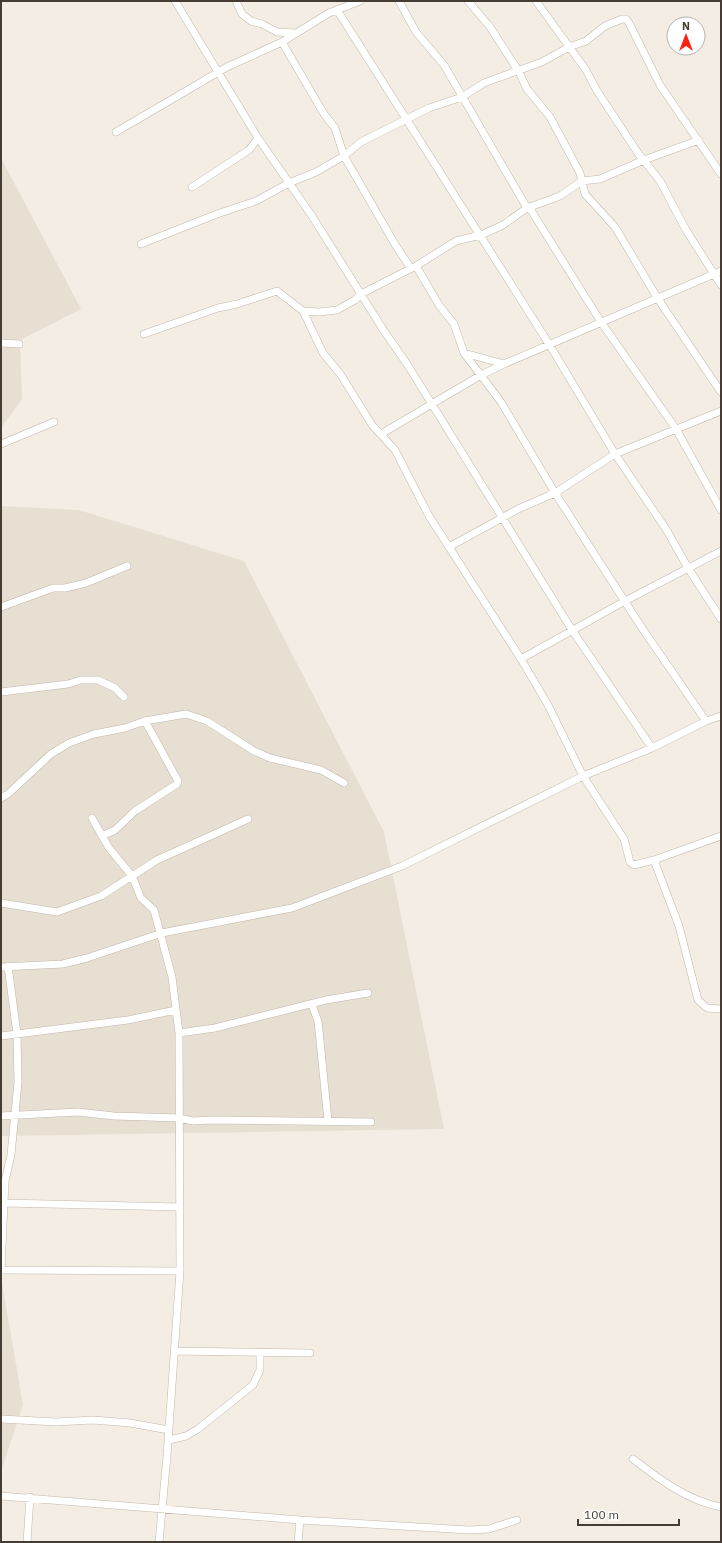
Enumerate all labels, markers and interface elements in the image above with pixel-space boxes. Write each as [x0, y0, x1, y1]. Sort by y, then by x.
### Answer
north arrow [666, 16, 706, 56]
text: N [682, 19, 690, 33]
scale bar [578, 1501, 679, 1527]
text: 100 m [584, 1507, 619, 1522]

